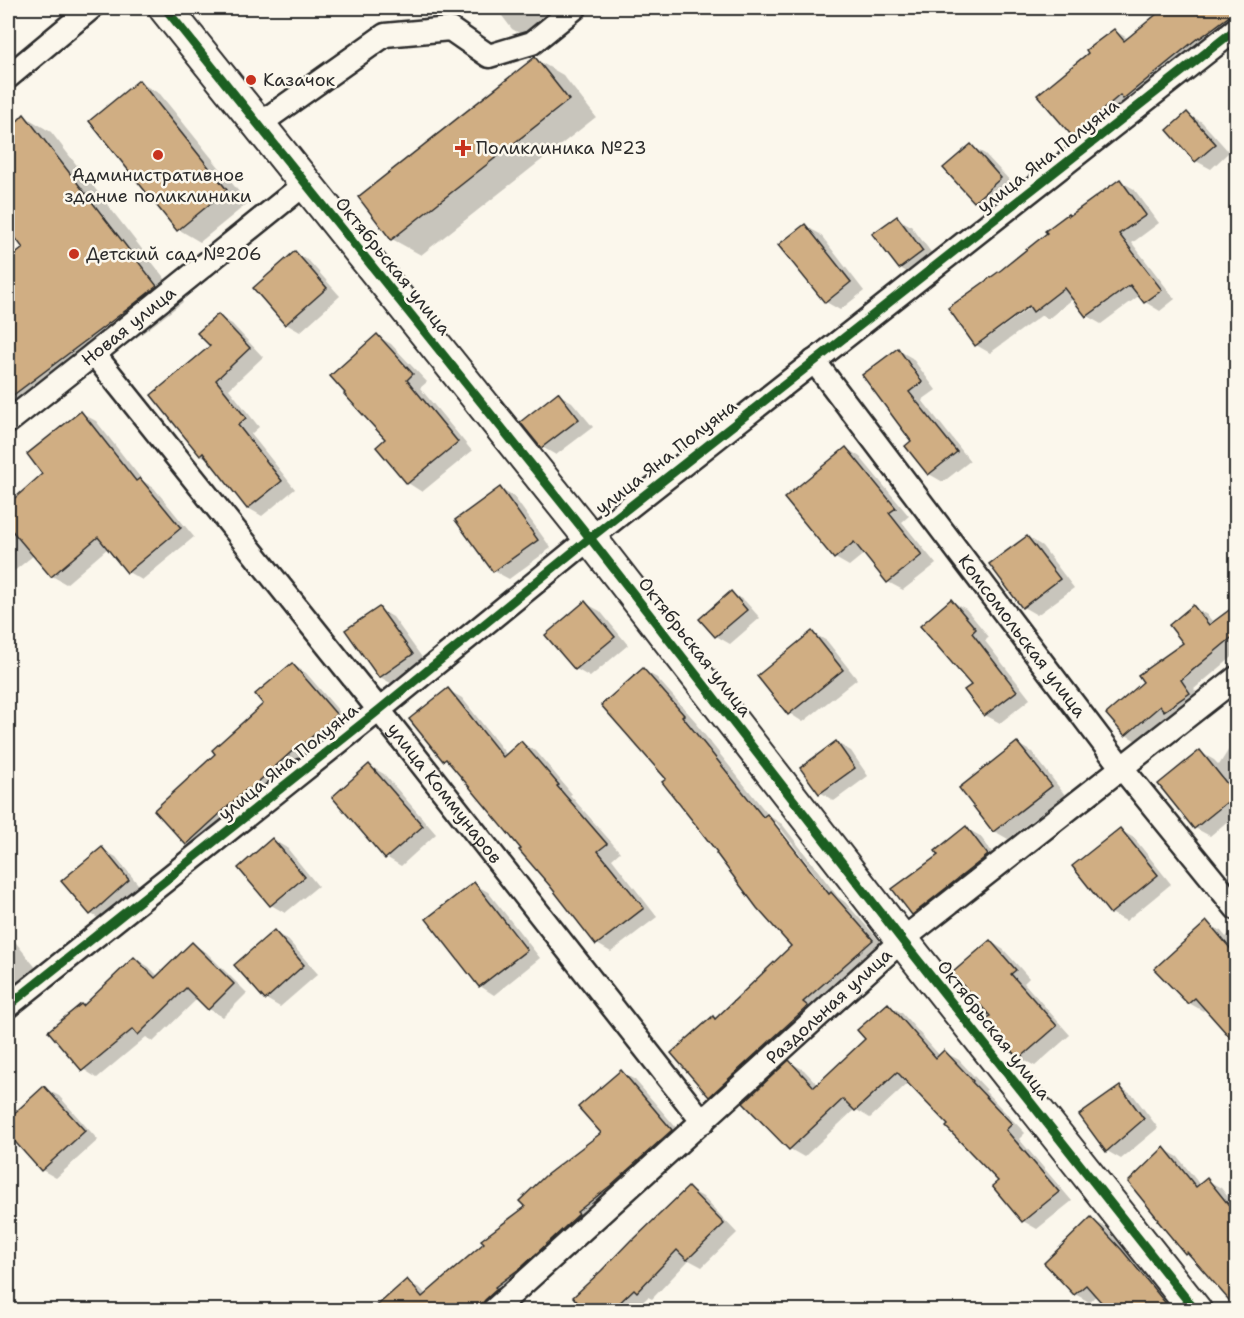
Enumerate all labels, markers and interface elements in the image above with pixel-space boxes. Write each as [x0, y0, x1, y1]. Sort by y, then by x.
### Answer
place label: Казачок [263, 68, 336, 92]
marker: Казачок [244, 73, 258, 87]
street label: улица Яна Полуяна [972, 93, 1124, 219]
place label: Поликлиника №23 [476, 136, 647, 160]
marker: Поликлиника №23 [454, 139, 472, 157]
marker: Административное здание поликлиники [151, 148, 165, 162]
place label: Административное здание поликлиники [64, 163, 252, 208]
street label: Октябрьская улица [330, 192, 456, 340]
place label: Детский сад №206 [86, 242, 262, 266]
marker: Детский сад №206 [67, 247, 81, 261]
street label: Новая улица [76, 281, 181, 372]
street label: улица Яна Полуяна [590, 394, 742, 520]
street label: Комсомольская улица [953, 550, 1092, 723]
street label: Октябрьская улица [633, 572, 757, 722]
street label: улица Яна Полуяна [213, 698, 363, 826]
street label: улица Коммунаров [382, 718, 507, 869]
street label: Раздольная улица [761, 943, 897, 1070]
street label: Октябрьская улица [932, 955, 1056, 1105]

